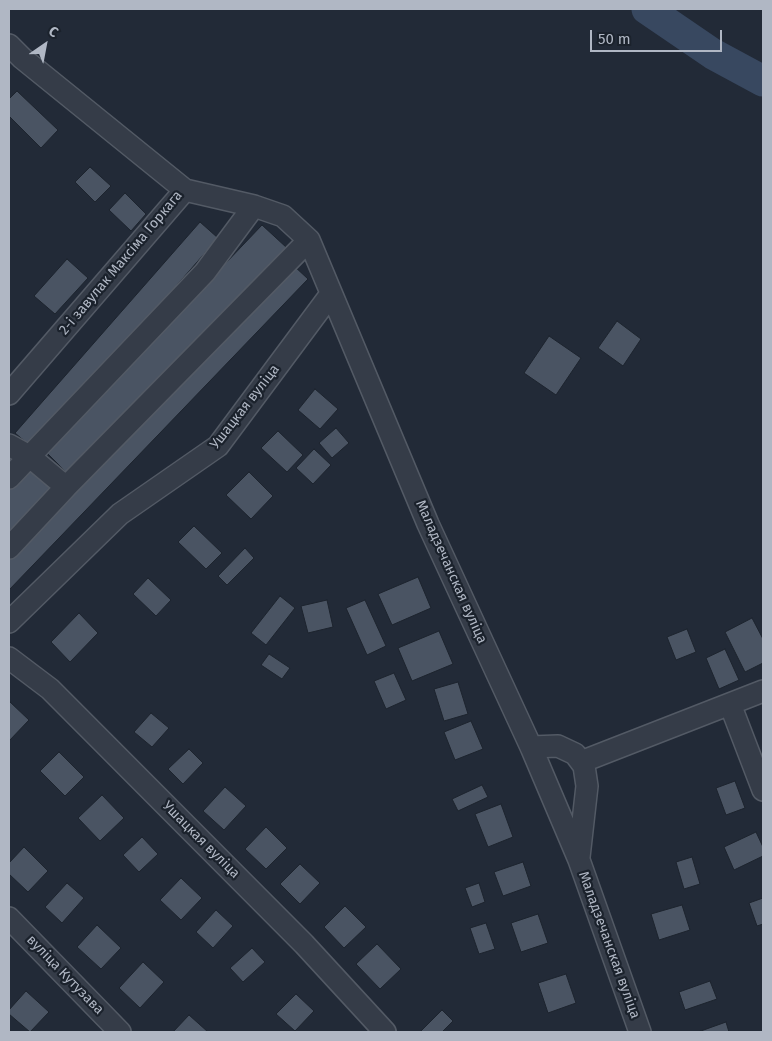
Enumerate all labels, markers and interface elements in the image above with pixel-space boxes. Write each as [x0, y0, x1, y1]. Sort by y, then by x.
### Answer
north arrow [20, 20, 70, 70]
scale bar [592, 20, 724, 52]
text: С [45, 23, 61, 41]
text: 50 m [598, 30, 631, 48]
street label: 2-і завулак Максіма Горкага [56, 188, 186, 338]
street label: Ушацкая вуліца [207, 361, 283, 453]
street label: Маладзечанская вуліца [412, 498, 490, 646]
street label: Ушацкая вуліца [159, 798, 243, 882]
street label: Маладзечанская вуліца [575, 869, 643, 1021]
street label: вуліца Кутузава [23, 932, 107, 1018]

